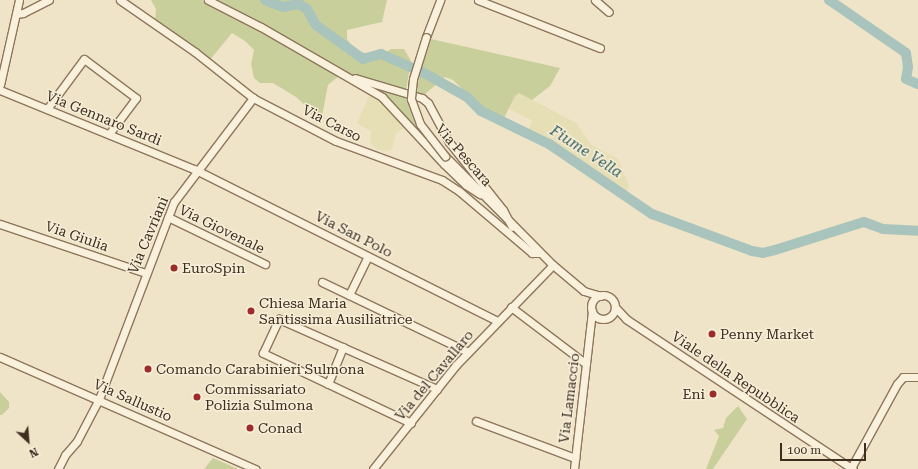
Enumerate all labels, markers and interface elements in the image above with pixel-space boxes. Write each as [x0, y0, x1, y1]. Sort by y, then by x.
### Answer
street label: Via Gennaro Sardi [44, 87, 164, 149]
street label: Via Carso [300, 101, 364, 145]
street label: Via Pescara [432, 120, 496, 190]
water label: Fiume Vella [546, 122, 626, 182]
street label: Via Cavriani [124, 194, 172, 276]
street label: Via Giovenale [176, 201, 268, 257]
street label: Via San Polo [313, 207, 395, 261]
street label: Via Giulia [43, 217, 111, 255]
place label: EuroSpin [182, 260, 245, 276]
marker: EuroSpin [169, 263, 179, 273]
place label: Chiesa Maria Santissima Ausiliatrice [259, 295, 412, 328]
marker: Chiesa Maria Santissima Ausiliatrice [246, 306, 256, 316]
street label: Via del Cavallaro [391, 326, 477, 424]
place label: Penny Market [720, 326, 814, 342]
street label: Viale della Repubblica [669, 328, 803, 426]
marker: Penny Market [707, 329, 717, 339]
street label: Via Lamaccio [555, 352, 583, 444]
place label: Comando Carabinieri Sulmona [156, 361, 364, 377]
marker: Comando Carabinieri Sulmona [143, 364, 153, 374]
street label: Via Sallustio [91, 375, 175, 425]
place label: Commissariato Polizia Sulmona [205, 381, 313, 414]
place label: Eni [683, 386, 705, 402]
marker: Eni [708, 389, 718, 399]
marker: Commissariato Polizia Sulmona [192, 392, 202, 402]
place label: Conad [258, 420, 302, 436]
north arrow [8, 421, 48, 461]
marker: Conad [245, 423, 255, 433]
scale bar [782, 435, 868, 461]
text: 100 m [787, 443, 821, 457]
text: N [27, 445, 40, 460]

